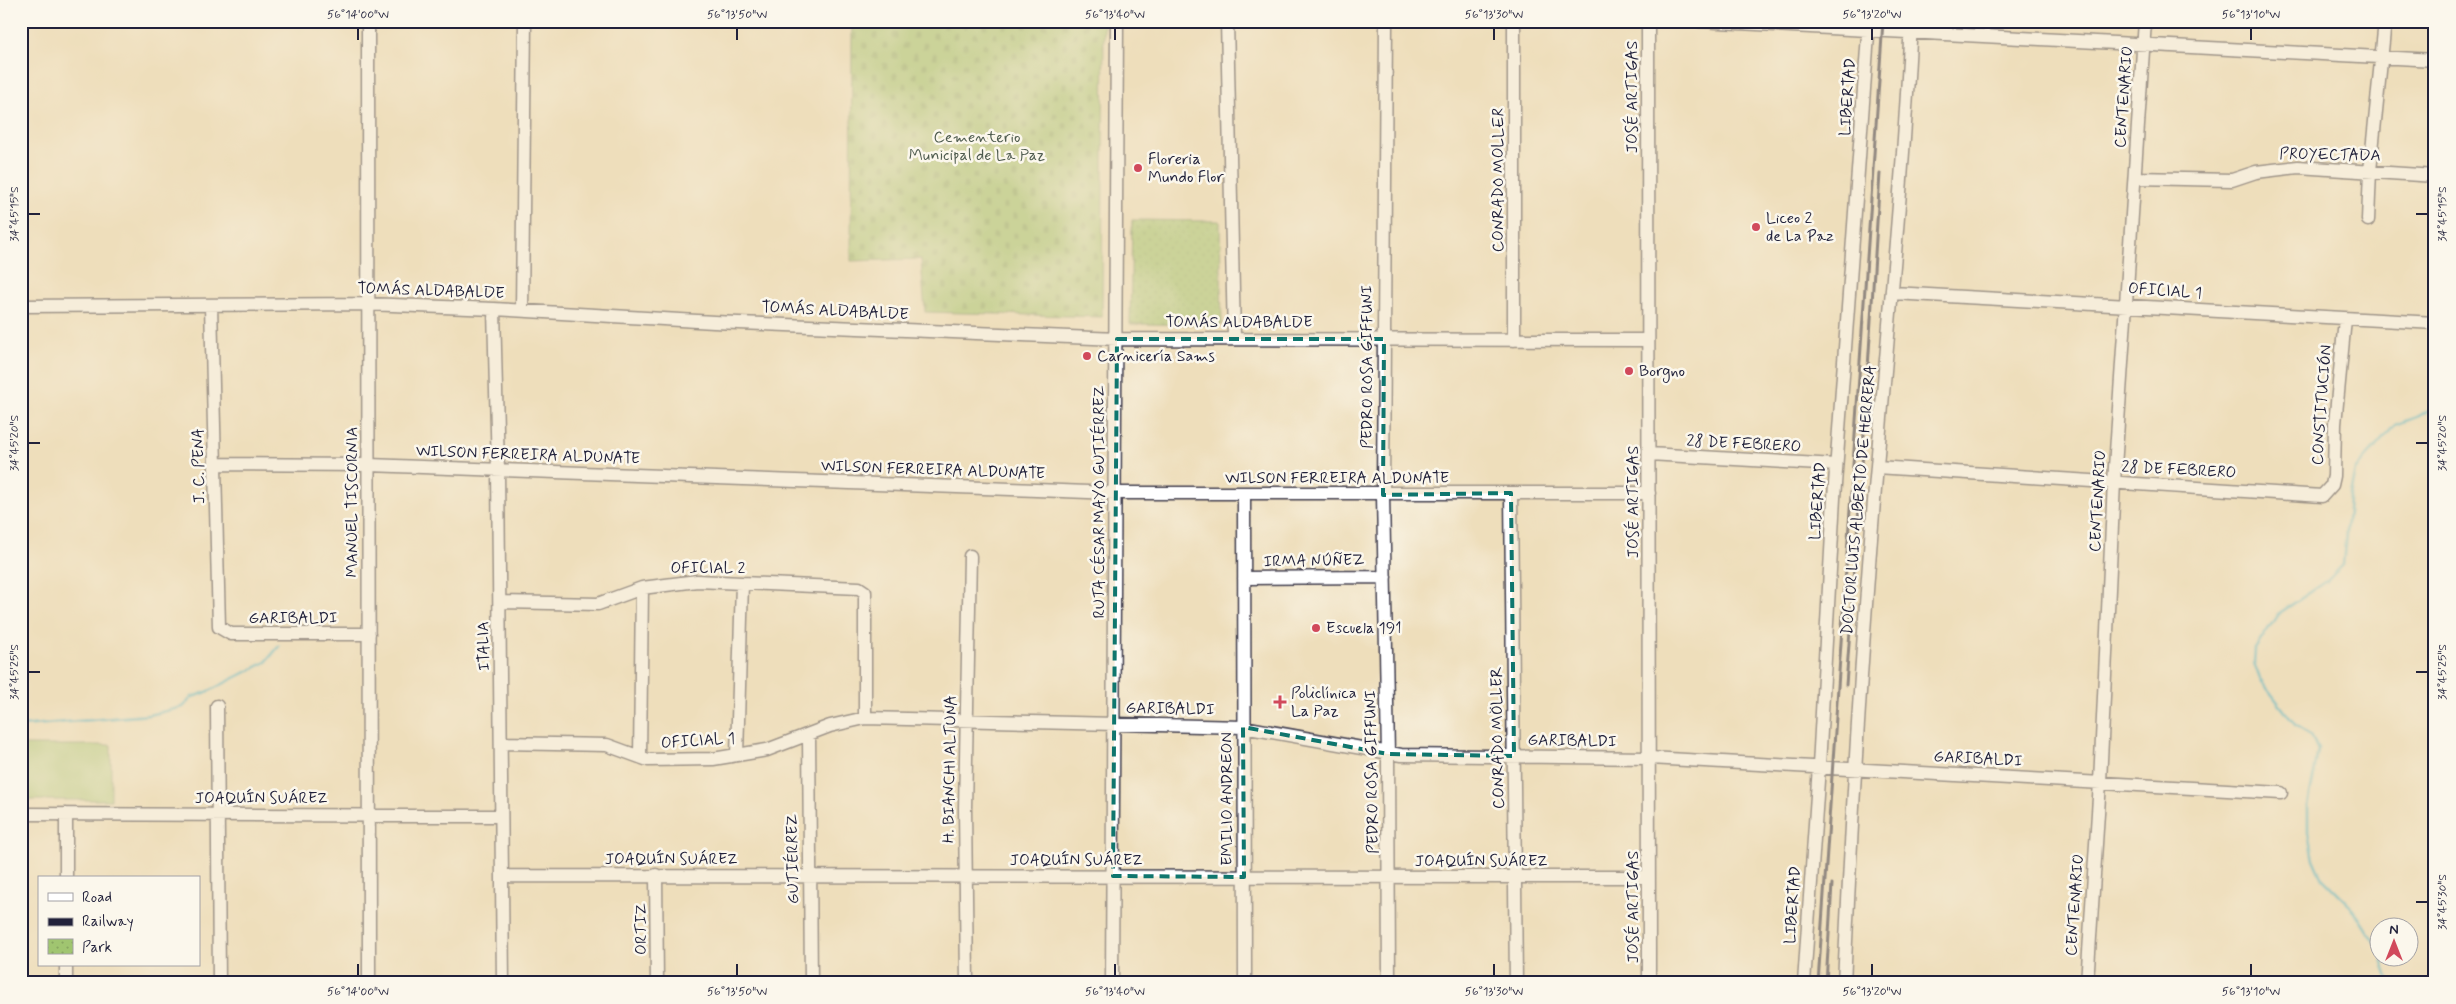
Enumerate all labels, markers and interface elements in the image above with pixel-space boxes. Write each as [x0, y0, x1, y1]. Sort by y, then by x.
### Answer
text: 56°14'00"W [327, 7, 389, 23]
text: 56°13'50"W [707, 7, 767, 23]
text: 56°13'40"W [1085, 7, 1145, 23]
text: 56°13'30"W [1465, 7, 1523, 23]
text: 56°13'20"W [1843, 7, 1902, 23]
text: 56°13'10"W [2222, 7, 2280, 23]
street label: JOSÉ ARTIGAS [1622, 41, 1643, 153]
street label: CENTENARIO [2110, 45, 2138, 149]
street label: LIBERTAD [1835, 57, 1861, 137]
street label: CONRADO MOLLER [1488, 108, 1509, 252]
park label: Cementerio Municipal de La Paz [909, 127, 1045, 166]
street label: PROYECTADA [2279, 144, 2381, 166]
place label: Floreria Mundo Flor [1148, 149, 1224, 188]
marker: Floreria Mundo Flor [1132, 162, 1144, 174]
text: 34°45'15"S [7, 186, 23, 242]
text: 34°45'15"S [2435, 186, 2451, 242]
place label: Liceo 2 de La Paz [1766, 208, 1834, 247]
marker: Liceo 2 de La Paz [1750, 221, 1762, 233]
street label: TOMÁS ALDABALDE [357, 278, 505, 304]
street label: OFICIAL 1 [2127, 278, 2203, 304]
street label: PEDRO ROSA GIFFUNI [1357, 285, 1378, 449]
street label: TOMÁS ALDABALDE [761, 297, 909, 325]
street label: TOMÁS ALDABALDE [1165, 312, 1313, 333]
street label: CONSTITUCIÓN [2307, 344, 2337, 466]
place label: Carnicería Sams [1097, 346, 1215, 367]
marker: Carnicería Sams [1081, 350, 1093, 362]
place label: Borgno [1639, 361, 1685, 383]
street label: DOCTOR LUIS ALBERTO DE HERRERA [1837, 364, 1881, 636]
marker: Borgno [1623, 365, 1635, 377]
street label: RUTA CÉSAR MAYO GUTIÉRREZ [1089, 385, 1110, 619]
text: 34°45'20"S [7, 414, 23, 471]
text: 34°45'20"S [2435, 414, 2451, 471]
street label: MANUEL TISCORNIA [342, 426, 363, 578]
street label: J. C. PENA [188, 428, 210, 504]
street label: 28 DE FEBRERO [1686, 431, 1802, 457]
street label: WILSON FERREIRA ALDUNATE [416, 441, 640, 469]
street label: JOSÉ ARTIGAS [1623, 446, 1644, 558]
street label: CENTENARIO [2085, 449, 2111, 553]
street label: WILSON FERREIRA ALDUNATE [821, 456, 1045, 484]
street label: 28 DE FEBRERO [2121, 457, 2237, 483]
street label: LIBERTAD [1805, 461, 1831, 541]
street label: WILSON FERREIRA ALDUNATE [1225, 468, 1449, 489]
street label: IRMA NÚÑEZ [1264, 550, 1364, 572]
street label: OFICIAL 2 [671, 558, 746, 579]
street label: GARIBALDI [249, 608, 337, 629]
place label: Escuela 191 [1326, 618, 1402, 639]
street label: ITALIA [473, 621, 495, 671]
marker: Escuela 191 [1310, 622, 1322, 634]
text: 34°45'25"S [7, 644, 23, 700]
text: 34°45'25"S [2435, 644, 2451, 700]
street label: CONRADO MÖLLER [1486, 667, 1510, 809]
place label: Policlínica La Paz [1291, 683, 1357, 722]
street label: PEDRO ROSA GIFFUNI [1360, 690, 1384, 854]
street label: H. BIANCHI ALTUNA [938, 695, 962, 843]
marker: Policlínica La Paz [1273, 695, 1287, 709]
street label: GARIBALDI [1125, 698, 1215, 720]
street label: OFICIAL 1 [660, 728, 736, 754]
street label: GARIBALDI [1527, 730, 1617, 752]
street label: EMILIO ANDREON [1217, 732, 1238, 866]
street label: GARIBALDI [1933, 746, 2023, 772]
street label: JOAQUÍN SUÁREZ [195, 788, 327, 809]
street label: GUTIÉRREZ [782, 813, 804, 904]
street label: JOAQUÍN SUÁREZ [605, 849, 737, 870]
street label: JOAQUÍN SUÁREZ [1010, 850, 1142, 871]
street label: JOAQUÍN SUÁREZ [1415, 851, 1547, 872]
street label: JOSÉ ARTIGAS [1623, 851, 1644, 963]
street label: CENTENARIO [2061, 853, 2089, 957]
street label: LIBERTAD [1780, 865, 1806, 945]
text: 34°45'30"S [2435, 874, 2451, 930]
legend [38, 876, 200, 966]
text: Road [82, 888, 112, 908]
street label: ORTIZ [631, 903, 652, 955]
text: Railway [82, 912, 134, 932]
north arrow [2368, 916, 2418, 966]
text: N [2389, 921, 2399, 939]
text: Park [82, 938, 112, 958]
text: 56°14'00"W [327, 984, 389, 1000]
text: 56°13'50"W [707, 984, 767, 1000]
text: 56°13'40"W [1085, 984, 1145, 1000]
text: 56°13'30"W [1465, 984, 1523, 1000]
text: 56°13'20"W [1843, 984, 1902, 1000]
text: 56°13'10"W [2222, 984, 2280, 1000]

